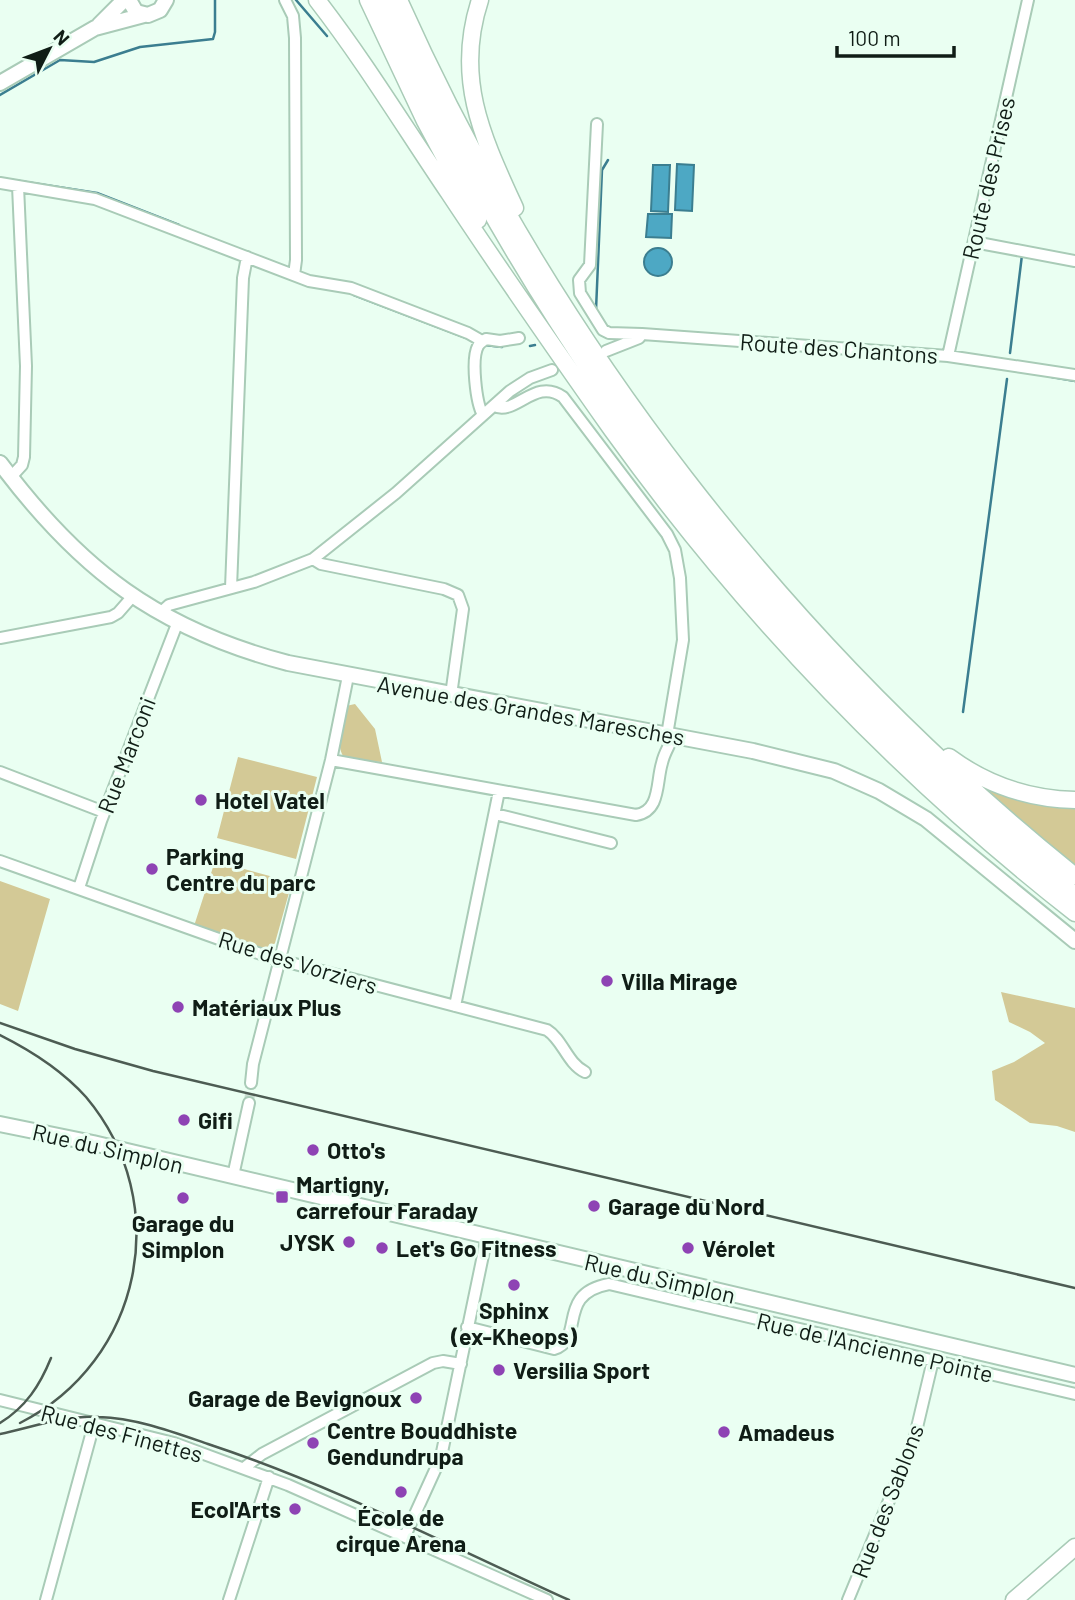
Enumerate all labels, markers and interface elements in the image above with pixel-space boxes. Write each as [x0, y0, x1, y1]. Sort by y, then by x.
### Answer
north arrow [14, 14, 84, 84]
scale bar [837, 14, 954, 58]
text: N [49, 25, 75, 50]
text: 100 m [848, 25, 901, 50]
street label: Route des Prises [956, 94, 1020, 262]
street label: Route des Chantons [739, 327, 939, 369]
street label: Avenue des Grandes Maresches [375, 669, 687, 751]
street label: Rue Marconi [91, 693, 161, 817]
place label: Hotel Vatel [215, 786, 325, 814]
marker: Hotel Vatel [193, 792, 209, 808]
place label: Parking Centre du parc [166, 842, 316, 896]
marker: Parking Centre du parc [144, 861, 160, 877]
street label: Rue des Vorziers [215, 925, 381, 999]
place label: Villa Mirage [621, 967, 738, 995]
marker: Villa Mirage [599, 973, 615, 989]
place label: Matériaux Plus [192, 993, 341, 1021]
marker: Matériaux Plus [170, 999, 186, 1015]
place label: Gifi [198, 1106, 233, 1134]
marker: Gifi [176, 1112, 192, 1128]
street label: Rue du Simplon [30, 1117, 186, 1179]
place label: Otto's [327, 1136, 386, 1164]
marker: Otto's [305, 1142, 321, 1158]
place label: Martigny, carrefour Faraday [296, 1170, 479, 1224]
marker: Martigny, carrefour Faraday [274, 1189, 290, 1205]
marker: Garage du Simplon [175, 1190, 191, 1206]
place label: Garage du Nord [608, 1192, 765, 1220]
marker: Garage du Nord [586, 1198, 602, 1214]
place label: Garage du Simplon [132, 1209, 234, 1263]
place label: JYSK [280, 1228, 335, 1256]
marker: JYSK [341, 1234, 357, 1250]
place label: Let's Go Fitness [396, 1234, 556, 1262]
place label: Vérolet [702, 1234, 775, 1262]
marker: Let's Go Fitness [374, 1240, 390, 1256]
marker: Vérolet [680, 1240, 696, 1256]
street label: Rue du Simplon [582, 1247, 738, 1309]
marker: Sphinx (ex-Kheops) [506, 1277, 522, 1293]
place label: Sphinx (ex-Kheops) [450, 1296, 577, 1350]
street label: Rue de l'Ancienne Pointe [754, 1306, 996, 1388]
place label: Versilia Sport [513, 1356, 650, 1384]
marker: Versilia Sport [491, 1362, 507, 1378]
place label: Garage de Bevignoux [188, 1384, 402, 1412]
marker: Garage de Bevignoux [408, 1390, 424, 1406]
street label: Rue des Finettes [38, 1398, 206, 1468]
place label: Centre Bouddhiste Gendundrupa [327, 1416, 517, 1470]
place label: Amadeus [738, 1418, 834, 1446]
street label: Rue des Sablons [845, 1420, 929, 1582]
marker: Amadeus [716, 1424, 732, 1440]
marker: Centre Bouddhiste Gendundrupa [305, 1435, 321, 1451]
marker: École de cirque Arena [393, 1484, 409, 1500]
place label: Ecol'Arts [190, 1495, 281, 1523]
marker: Ecol'Arts [287, 1501, 303, 1517]
place label: École de cirque Arena [336, 1503, 466, 1557]

